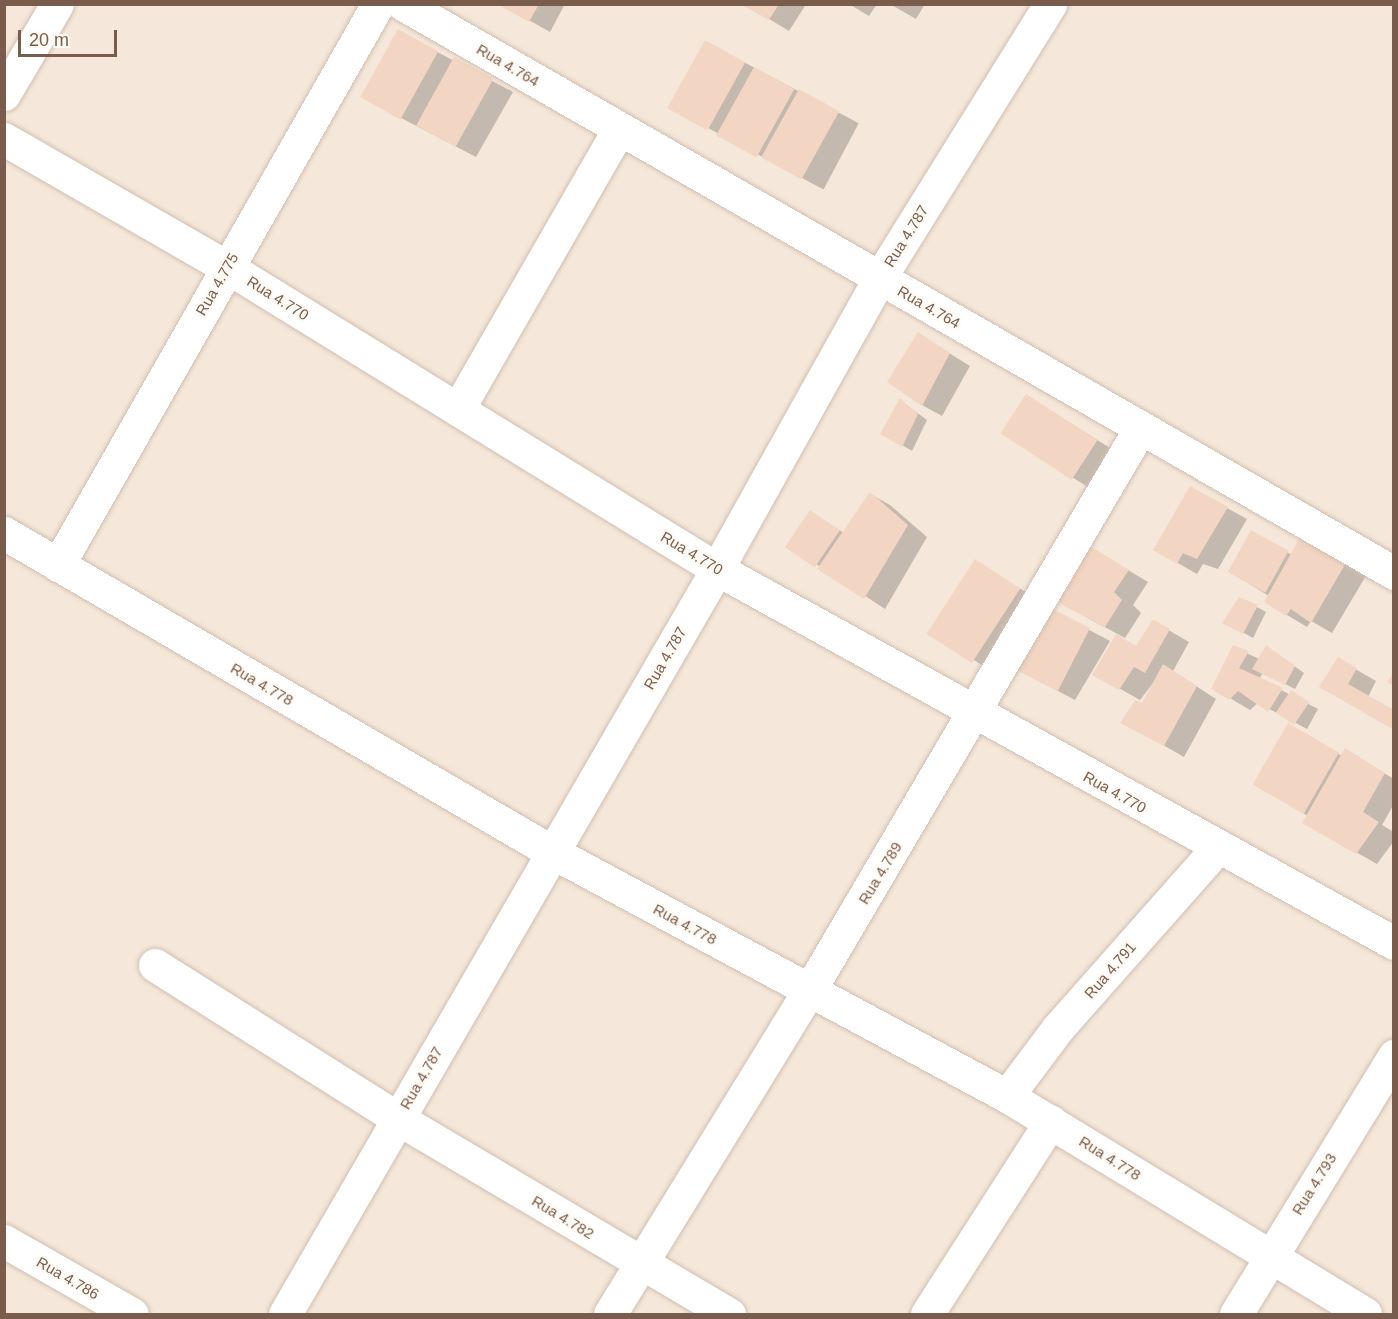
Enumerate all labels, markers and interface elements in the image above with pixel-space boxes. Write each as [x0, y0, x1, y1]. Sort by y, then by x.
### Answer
scale bar [21, 18, 120, 56]
text: 20 m [29, 30, 69, 50]
street label: Rua 4.764 [474, 40, 542, 90]
street label: Rua 4.787 [880, 202, 932, 270]
street label: Rua 4.775 [192, 250, 242, 318]
street label: Rua 4.770 [244, 272, 312, 324]
street label: Rua 4.764 [895, 282, 963, 332]
street label: Rua 4.770 [658, 527, 726, 579]
street label: Rua 4.787 [640, 624, 690, 692]
street label: Rua 4.778 [228, 659, 296, 709]
street label: Rua 4.770 [1080, 767, 1150, 817]
street label: Rua 4.789 [854, 839, 906, 907]
street label: Rua 4.778 [650, 900, 720, 948]
street label: Rua 4.791 [1081, 938, 1139, 1002]
street label: Rua 4.787 [396, 1044, 446, 1112]
street label: Rua 4.778 [1076, 1132, 1144, 1184]
street label: Rua 4.793 [1288, 1150, 1340, 1218]
street label: Rua 4.782 [529, 1191, 597, 1243]
street label: Rua 4.786 [34, 1253, 102, 1303]

